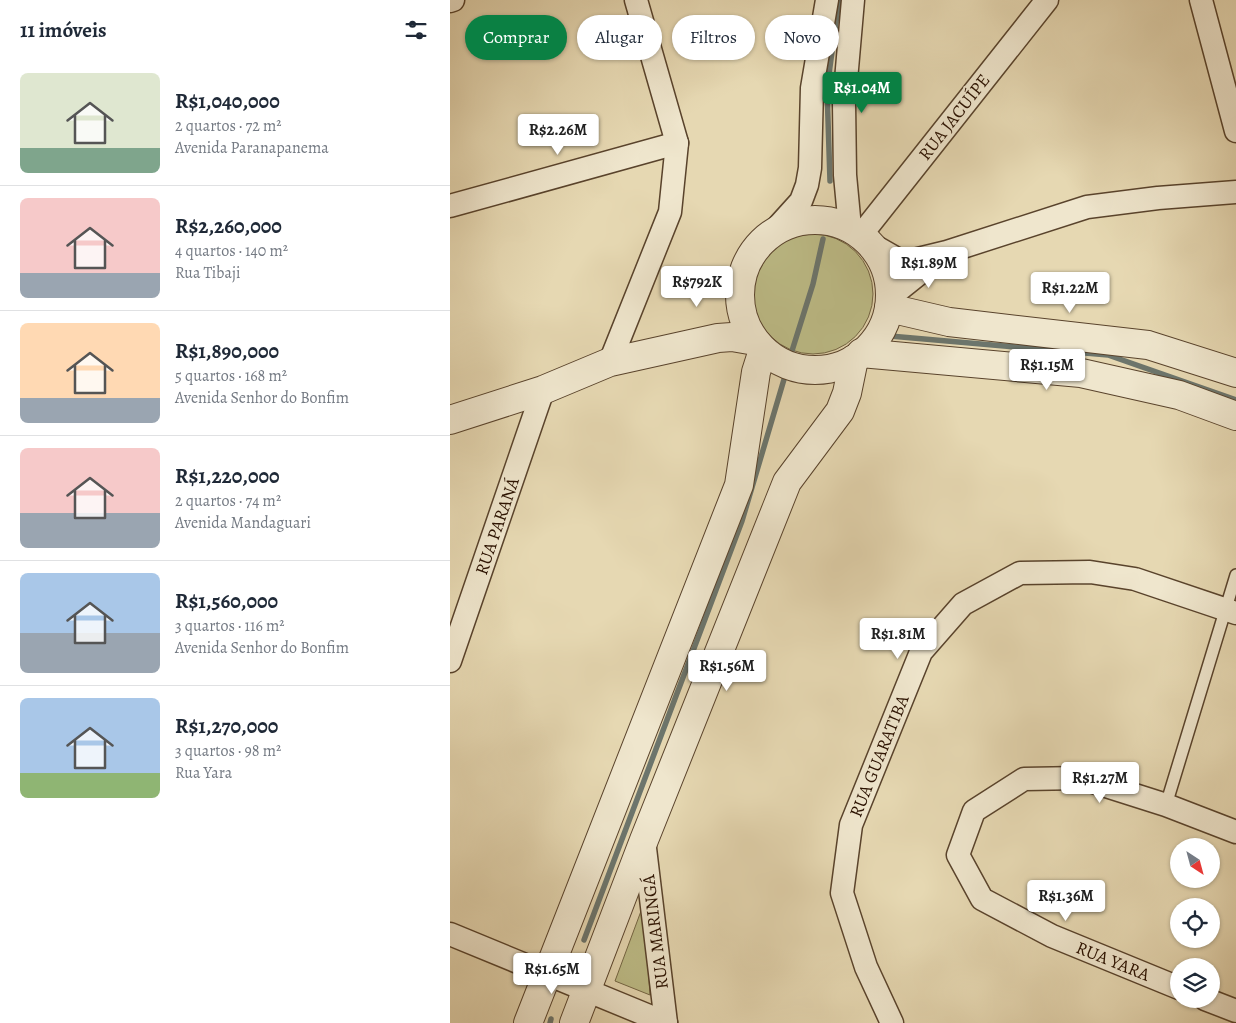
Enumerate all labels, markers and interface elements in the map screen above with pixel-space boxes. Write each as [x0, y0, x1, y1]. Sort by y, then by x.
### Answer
chip: Comprar [465, 15, 567, 60]
chip: Alugar [577, 15, 662, 60]
chip: Filtros [672, 15, 755, 60]
chip: Novo [765, 15, 839, 60]
text: 11 imóveis [20, 16, 107, 44]
icon: filters [402, 16, 430, 44]
street label: RUA JACUÍPE [913, 69, 995, 165]
pin: R$1.04M [816, 72, 908, 114]
text: R$1.04M [834, 77, 890, 99]
text: R$1,040,000 [175, 87, 280, 115]
icon: home [60, 93, 120, 153]
pin: R$2.26M [512, 114, 604, 156]
text: 2 quartos · 72 m² [175, 115, 282, 137]
text: R$2.26M [529, 119, 587, 141]
text: Avenida Paranapanema [175, 137, 329, 159]
text: R$2,260,000 [175, 212, 282, 240]
icon: home [60, 218, 120, 278]
text: 4 quartos · 140 m² [175, 240, 288, 262]
pin: R$1.89M [883, 246, 975, 289]
text: R$1.89M [901, 252, 957, 274]
text: Rua Tibaji [175, 262, 240, 284]
pin: R$792K [656, 266, 738, 308]
text: R$792K [672, 271, 722, 293]
pin: R$1.22M [1024, 272, 1116, 314]
text: R$1.22M [1042, 277, 1098, 299]
text: R$1,890,000 [175, 337, 279, 365]
icon: home [60, 343, 120, 403]
pin: R$1.15M [1001, 348, 1093, 391]
text: R$1.15M [1020, 354, 1074, 376]
text: 5 quartos · 168 m² [175, 365, 287, 387]
text: Avenida Senhor do Bonfim [175, 387, 349, 409]
text: R$1,220,000 [175, 462, 280, 490]
icon: home [60, 468, 120, 528]
street label: RUA PARANÁ [469, 474, 525, 578]
text: 2 quartos · 74 m² [175, 490, 281, 512]
text: Avenida Mandaguari [175, 512, 311, 534]
text: R$1,560,000 [175, 587, 278, 615]
icon: home [60, 593, 120, 653]
text: 3 quartos · 116 m² [175, 615, 285, 637]
pin: R$1.81M [852, 618, 944, 660]
text: R$1.81M [871, 623, 925, 645]
text: Avenida Senhor do Bonfim [175, 637, 349, 659]
pin: R$1.56M [681, 650, 773, 692]
text: R$1.56M [699, 655, 755, 677]
street label: RUA GUARATIBA [844, 691, 915, 821]
text: R$1,270,000 [175, 712, 278, 740]
icon: home [60, 718, 120, 778]
text: 3 quartos · 98 m² [175, 740, 281, 762]
text: Rua Yara [175, 762, 232, 784]
pin: R$1.27M [1054, 762, 1146, 804]
text: R$1.27M [1072, 767, 1128, 789]
north arrow [1170, 838, 1220, 888]
map controls [1170, 838, 1220, 1008]
street label: RUA MARINGÁ [636, 873, 674, 991]
pin: R$1.36M [1020, 880, 1112, 922]
text: R$1.36M [1038, 885, 1094, 907]
button: locate [1170, 898, 1220, 948]
street label: RUA YARA [1072, 935, 1154, 987]
pin: R$1.65M [506, 952, 598, 995]
text: R$1.65M [524, 958, 580, 980]
button: layers [1170, 958, 1220, 1008]

